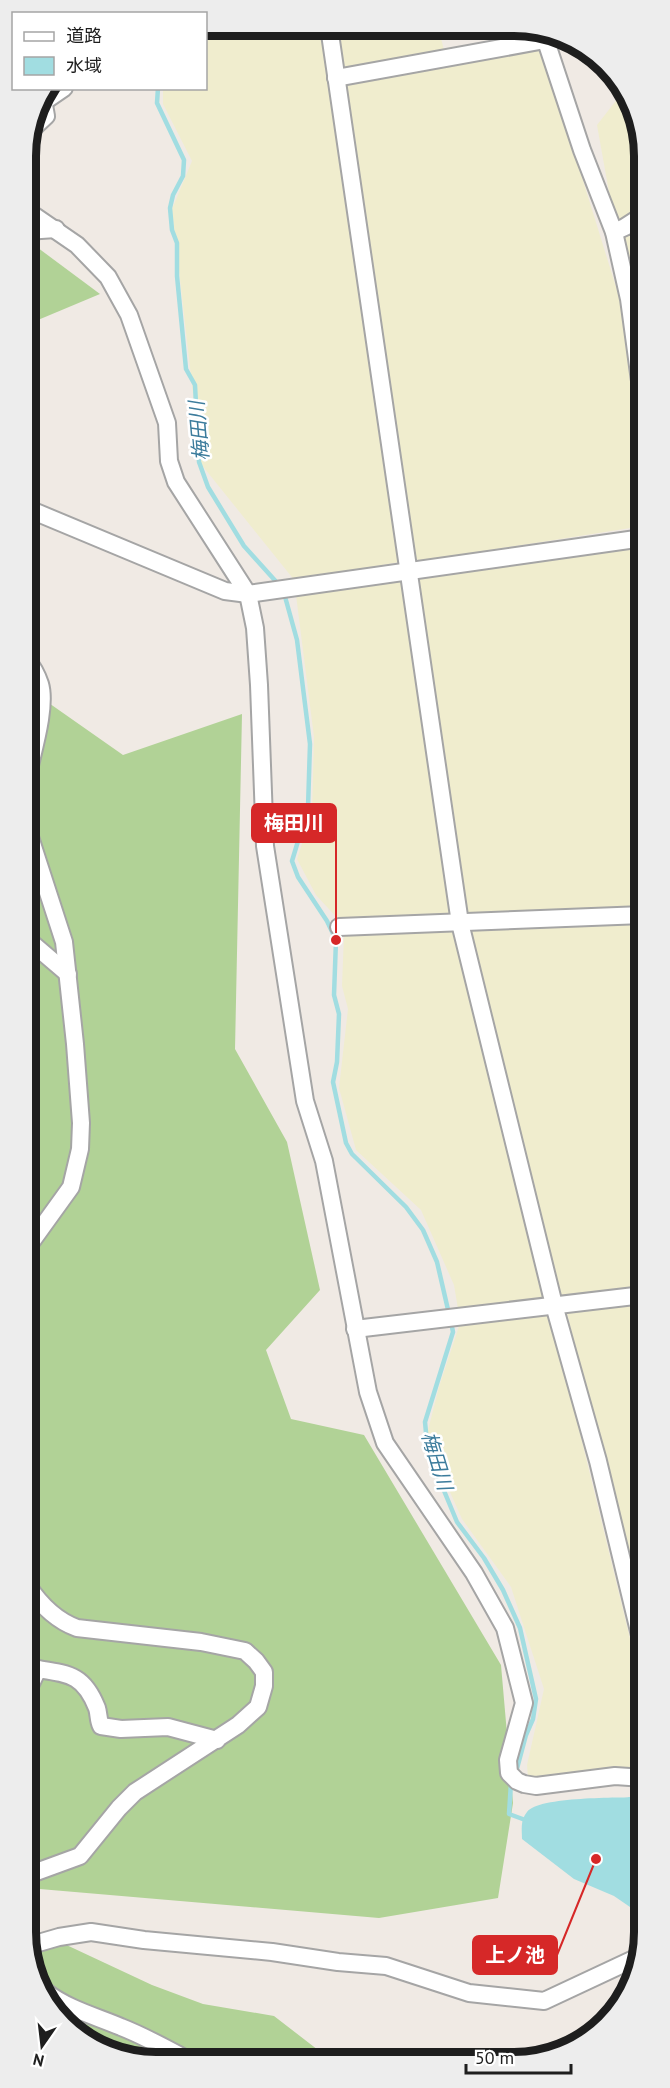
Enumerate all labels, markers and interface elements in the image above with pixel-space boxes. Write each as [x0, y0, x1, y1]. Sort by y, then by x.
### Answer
legend [12, 12, 207, 90]
text: 道路 [66, 24, 102, 47]
text: 水域 [66, 54, 102, 77]
water label: 梅田川 [183, 398, 215, 462]
callout: 梅田川 [252, 804, 336, 842]
text: 梅田川 [264, 810, 324, 836]
water label: 梅田川 [416, 1429, 459, 1495]
callout: 上ノ池 [473, 1936, 557, 1974]
text: 上ノ池 [485, 1942, 545, 1968]
north arrow [12, 2016, 72, 2076]
scale bar [466, 2037, 571, 2075]
text: 50 m [475, 2046, 514, 2069]
text: N [31, 2050, 46, 2072]

